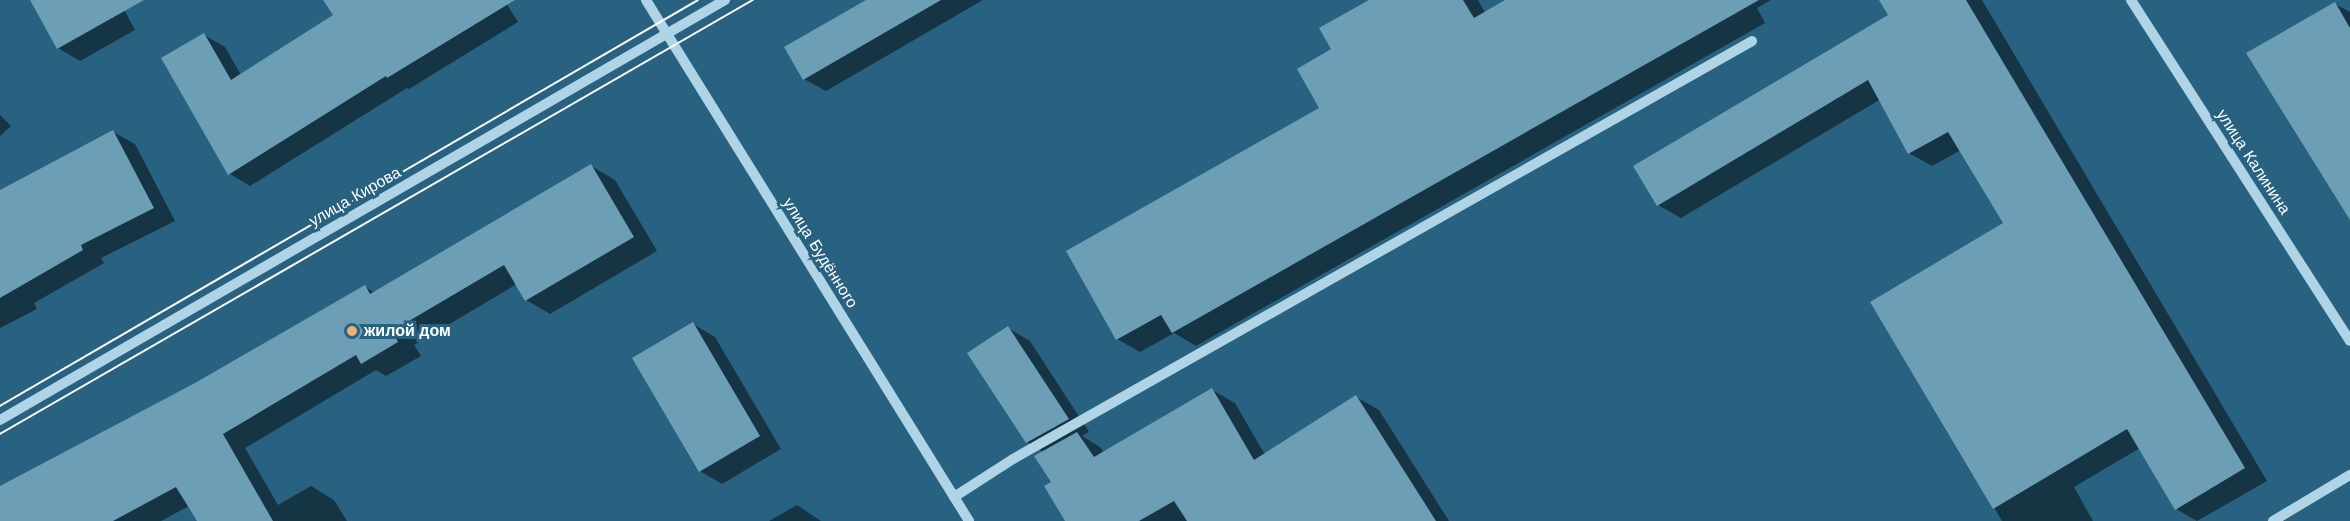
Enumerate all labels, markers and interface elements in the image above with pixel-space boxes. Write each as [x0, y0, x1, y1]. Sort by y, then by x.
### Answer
street label: улица Калинина [2212, 106, 2294, 218]
street label: улица Кирова [306, 163, 404, 231]
street label: улица Будённого [778, 194, 862, 312]
place label: жилой дом [364, 321, 451, 341]
marker: жилой дом [345, 324, 359, 338]

